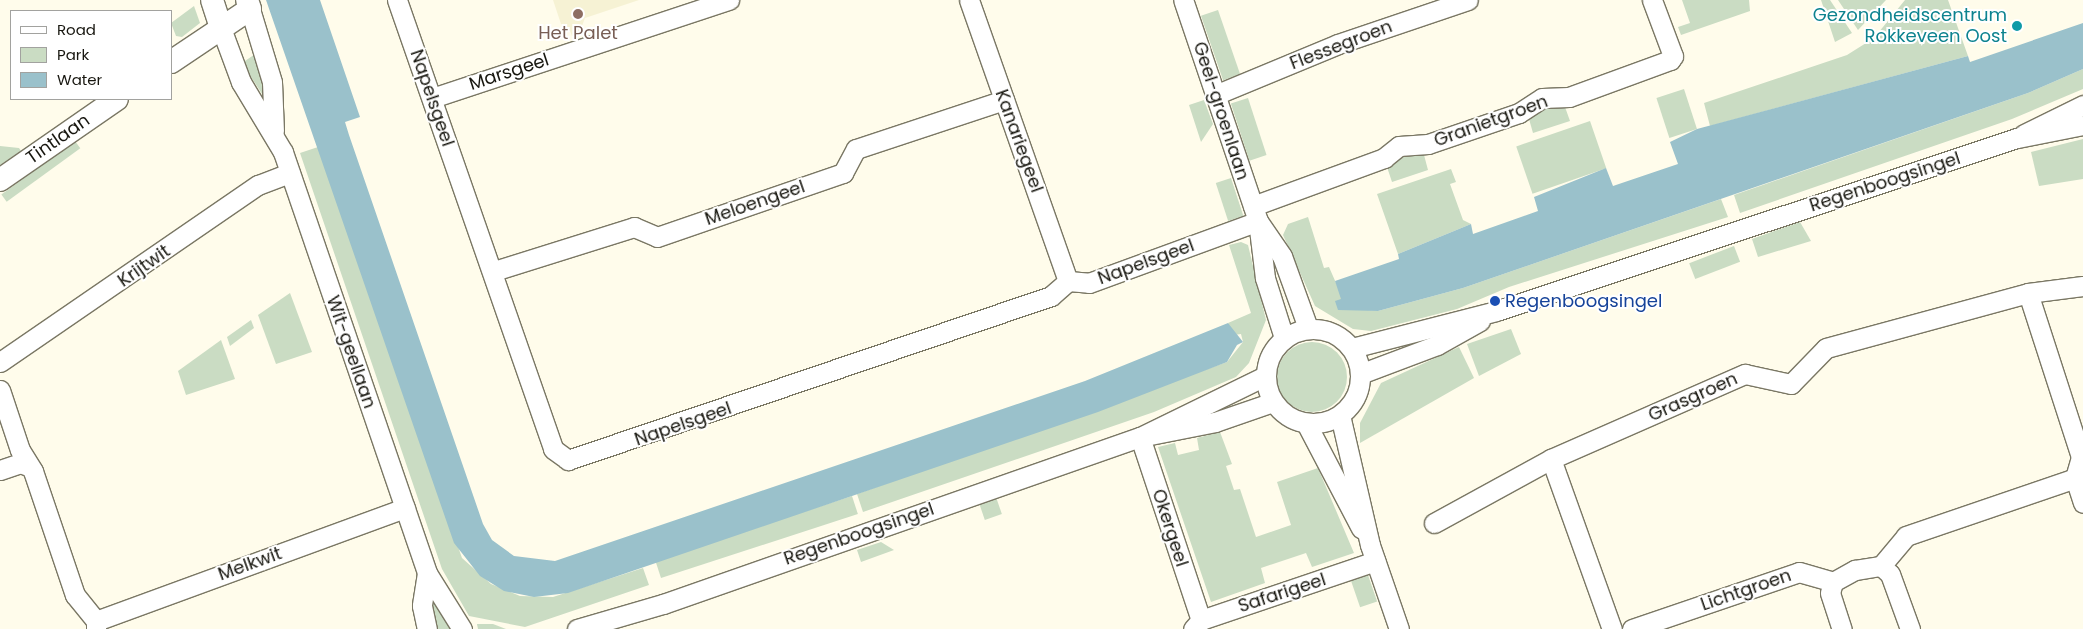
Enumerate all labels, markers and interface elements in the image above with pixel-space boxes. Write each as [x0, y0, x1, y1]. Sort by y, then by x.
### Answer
place label: Gezondheidscentrum Rokkeveen Oost [1813, 5, 2007, 48]
marker: Het Palet [572, 8, 584, 20]
legend [10, 10, 172, 100]
street label: Flessegroen [1287, 16, 1395, 74]
text: Road [57, 19, 96, 40]
marker: Gezondheidscentrum Rokkeveen Oost [2011, 20, 2023, 32]
place label: Het Palet [538, 22, 618, 44]
street label: Geel-groenlaan [1188, 39, 1254, 183]
text: Park [57, 44, 89, 65]
street label: Napelsgeel [405, 47, 459, 149]
street label: Marsgeel [466, 49, 552, 95]
text: Water [57, 69, 102, 90]
street label: Kanariegeel [990, 87, 1048, 195]
street label: Granietgroen [1431, 90, 1551, 152]
street label: Tintlaan [22, 109, 94, 169]
street label: Regenboogsingel [1807, 147, 1963, 217]
street label: Meloengeel [702, 176, 808, 230]
street label: Napelsgeel [1095, 235, 1197, 289]
street label: Krijtwit [114, 240, 174, 292]
place label: Regenboogsingel [1505, 290, 1662, 312]
street label: Wit-geellaan [322, 293, 380, 411]
marker: Regenboogsingel [1489, 295, 1501, 307]
street label: Grasgroen [1645, 368, 1741, 426]
street label: Napelsgeel [632, 397, 734, 451]
street label: Okergeel [1147, 487, 1193, 569]
street label: Regenboogsingel [781, 498, 937, 570]
street label: Melkwit [215, 543, 285, 585]
street label: Lichtgroen [1698, 564, 1794, 616]
street label: Safarigeel [1235, 569, 1329, 617]

